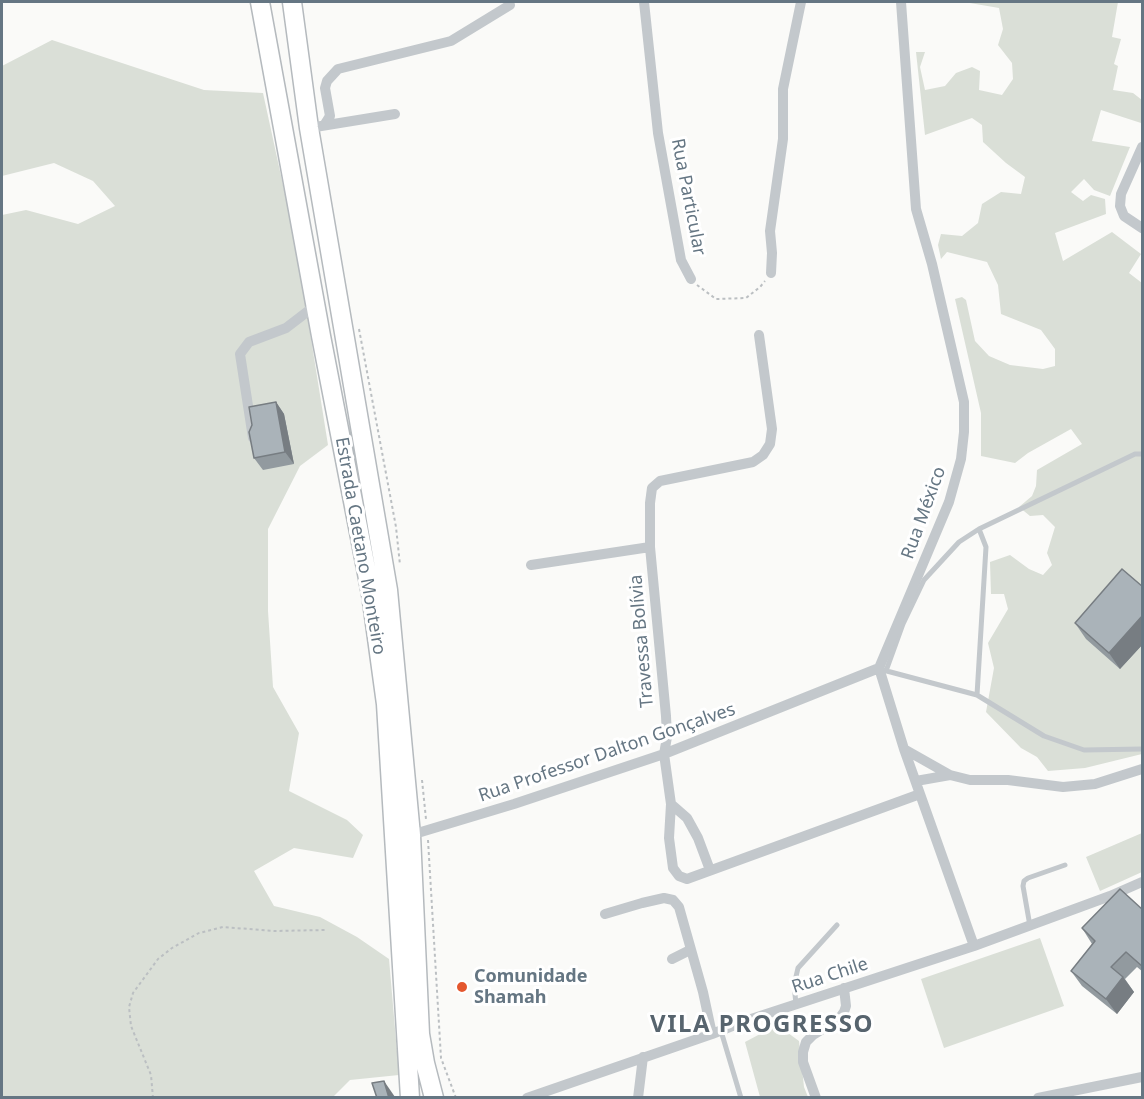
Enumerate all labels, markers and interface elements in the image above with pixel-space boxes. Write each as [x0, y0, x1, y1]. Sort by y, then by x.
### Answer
street label: Rua Particular [666, 137, 710, 257]
street label: Estrada Caetano Monteiro [330, 435, 390, 657]
street label: Rua México [897, 464, 951, 562]
street label: Travessa Bolívia [625, 574, 659, 708]
street label: Rua Professor Dalton Gonçalves [476, 699, 738, 807]
street label: Rua Chile [789, 954, 871, 998]
place label: Comunidade Shamah [474, 966, 587, 1008]
marker: Comunidade Shamah [455, 980, 469, 994]
district label: VILA PROGRESSO [650, 1011, 874, 1039]

